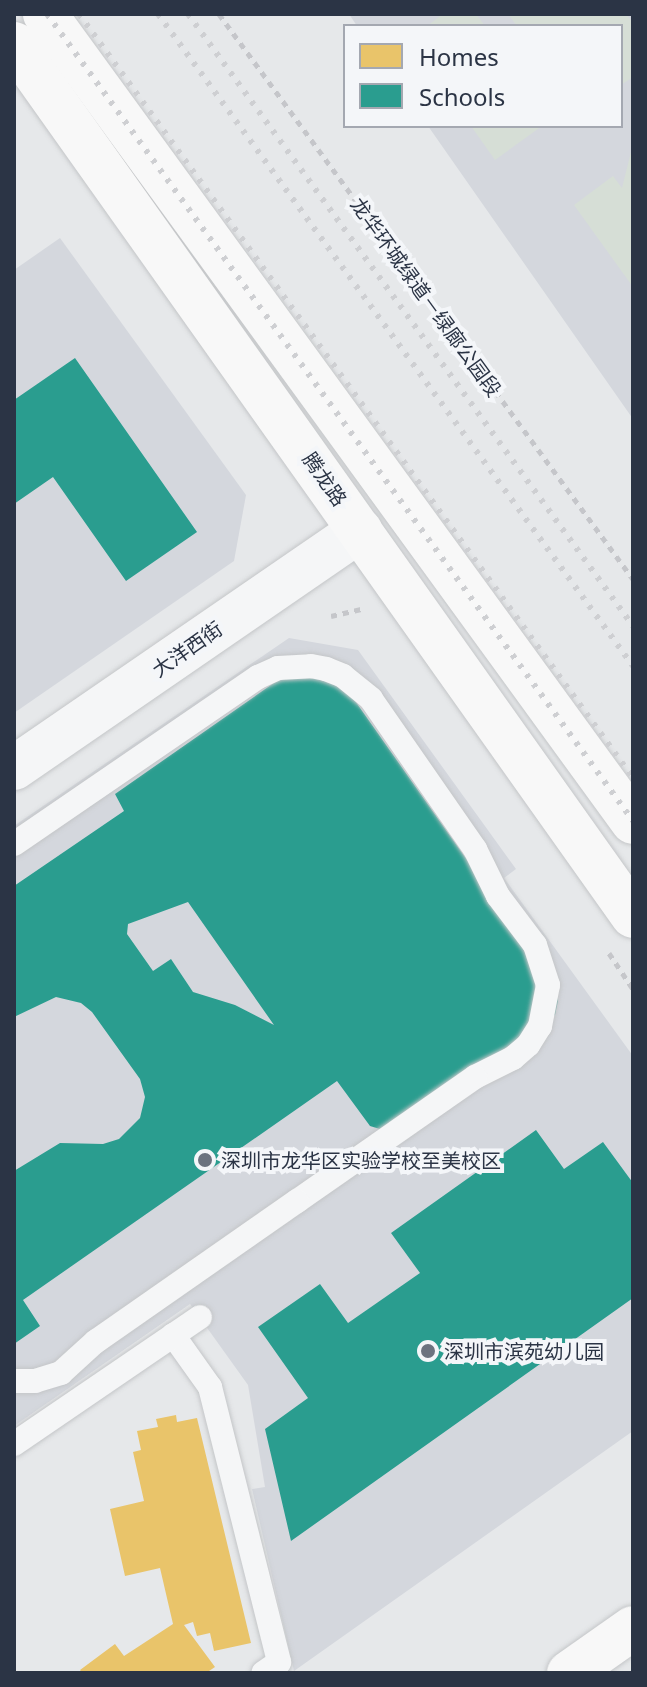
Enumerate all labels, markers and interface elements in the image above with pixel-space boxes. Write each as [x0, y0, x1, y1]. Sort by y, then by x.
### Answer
legend [343, 24, 623, 128]
text: Homes [419, 40, 499, 73]
text: Schools [419, 80, 505, 113]
street label: 龙华环城绿道－绿廊公园段 [346, 193, 506, 401]
street label: 腾龙路 [298, 448, 352, 510]
street label: 大洋西街 [147, 616, 227, 682]
place label: 深圳市龙华区实验学校至美校区 [221, 1148, 501, 1172]
marker: 深圳市龙华区实验学校至美校区 [196, 1151, 214, 1169]
place label: 深圳市滨苑幼儿园 [444, 1339, 604, 1363]
marker: 深圳市滨苑幼儿园 [419, 1342, 437, 1360]

